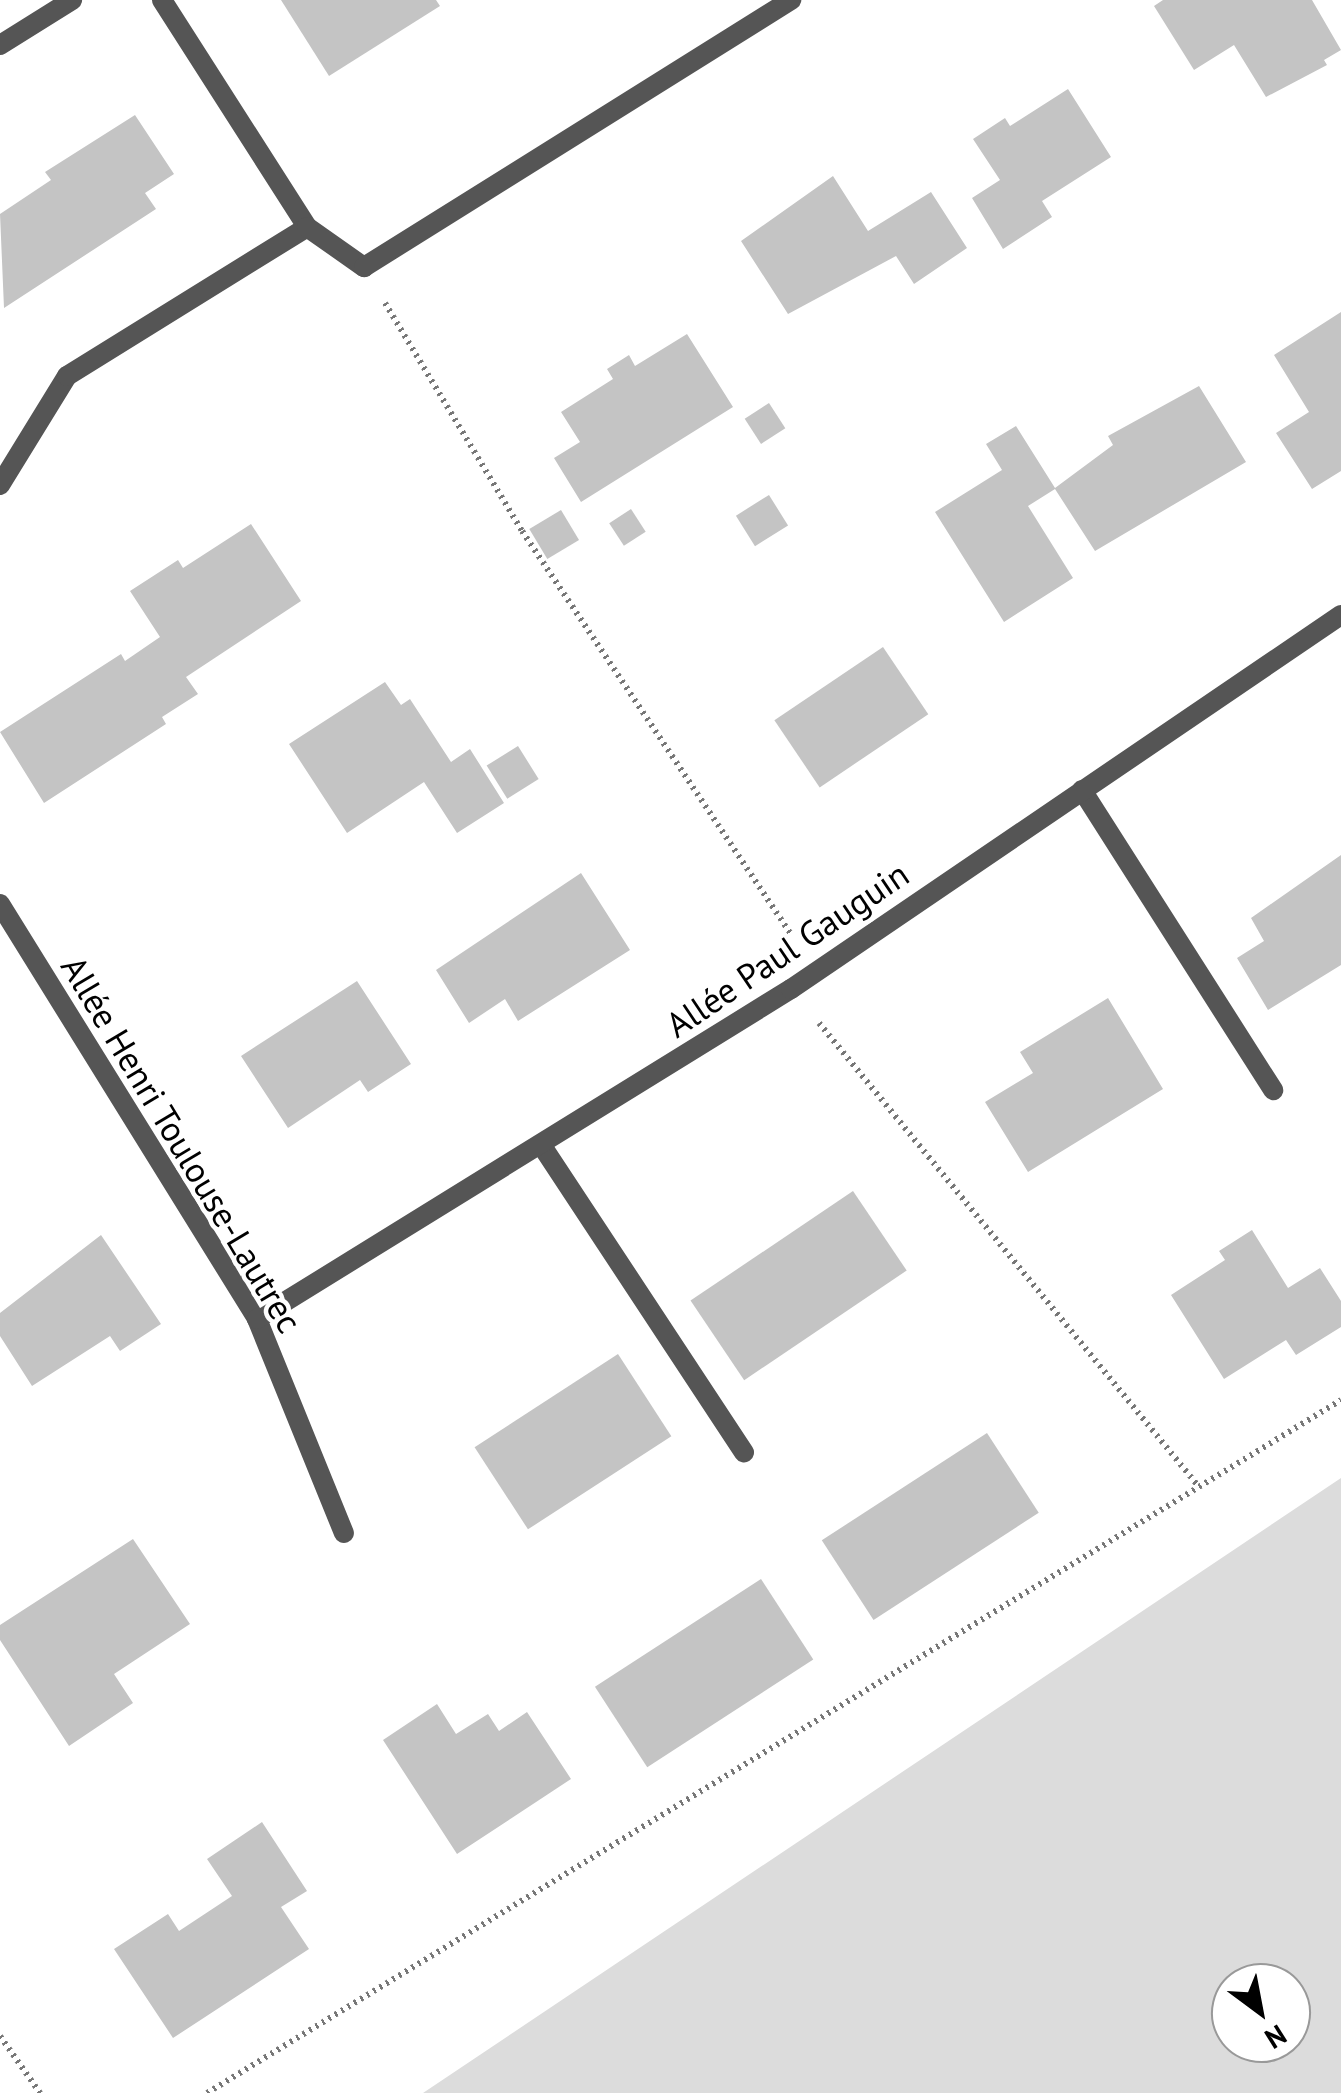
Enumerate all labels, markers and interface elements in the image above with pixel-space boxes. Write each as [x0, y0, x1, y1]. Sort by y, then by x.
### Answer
street label: Allée Paul Gauguin [658, 852, 916, 1046]
street label: Allée Henri Toulouse-Lautrec [53, 948, 311, 1340]
north arrow [1211, 1963, 1311, 2063]
text: N [1258, 2017, 1294, 2058]

